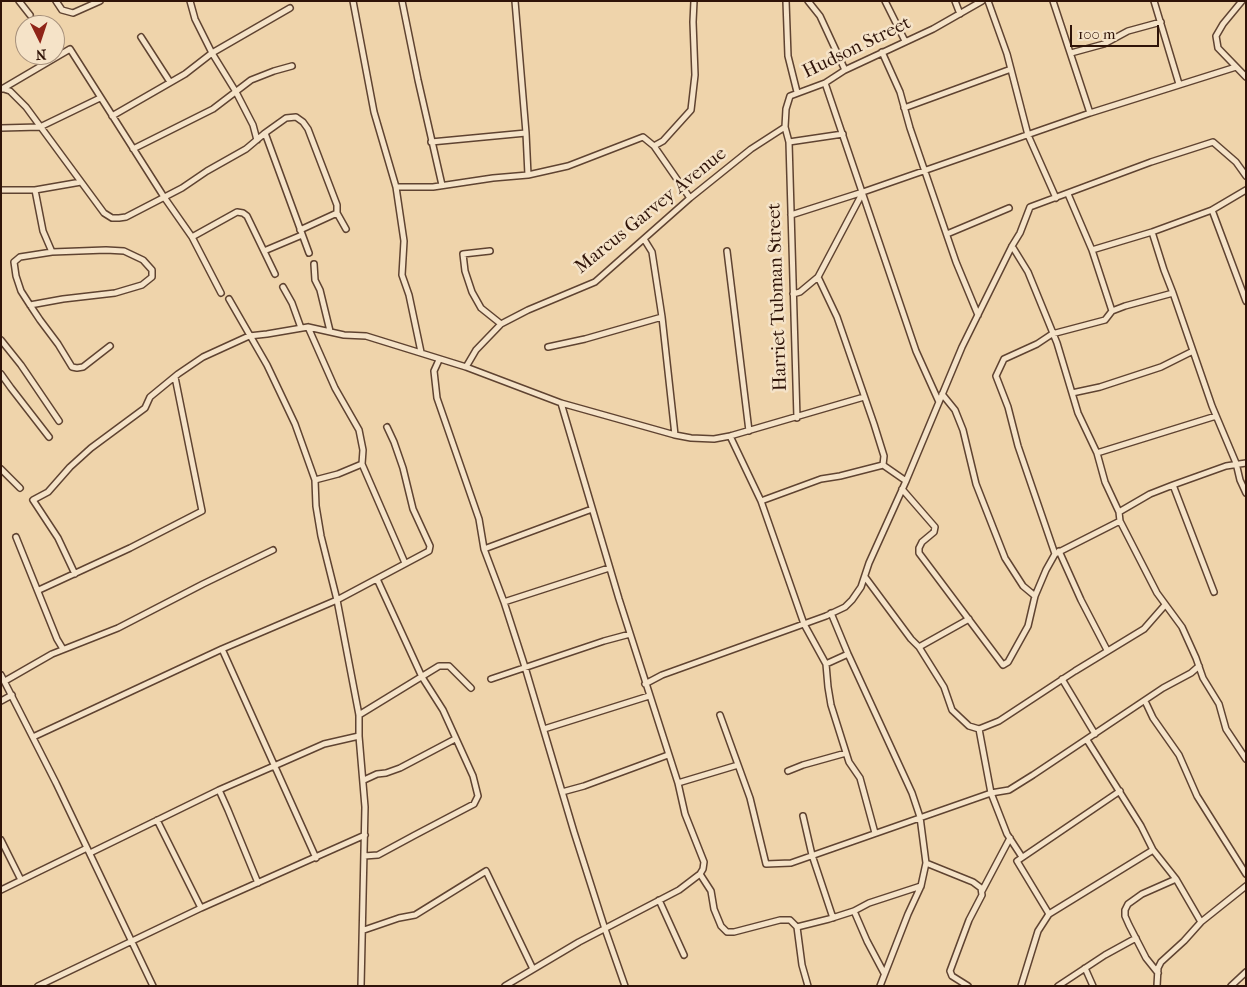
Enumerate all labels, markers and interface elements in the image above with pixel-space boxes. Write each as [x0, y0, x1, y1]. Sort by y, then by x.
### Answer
street label: Hudson Street [799, 12, 915, 84]
north arrow [15, 15, 65, 65]
scale bar [1072, 15, 1161, 47]
text: 100 m [1078, 25, 1116, 43]
text: N [35, 46, 47, 63]
street label: Marcus Garvey Avenue [571, 143, 731, 279]
street label: Harriet Tubman Street [763, 202, 793, 392]

